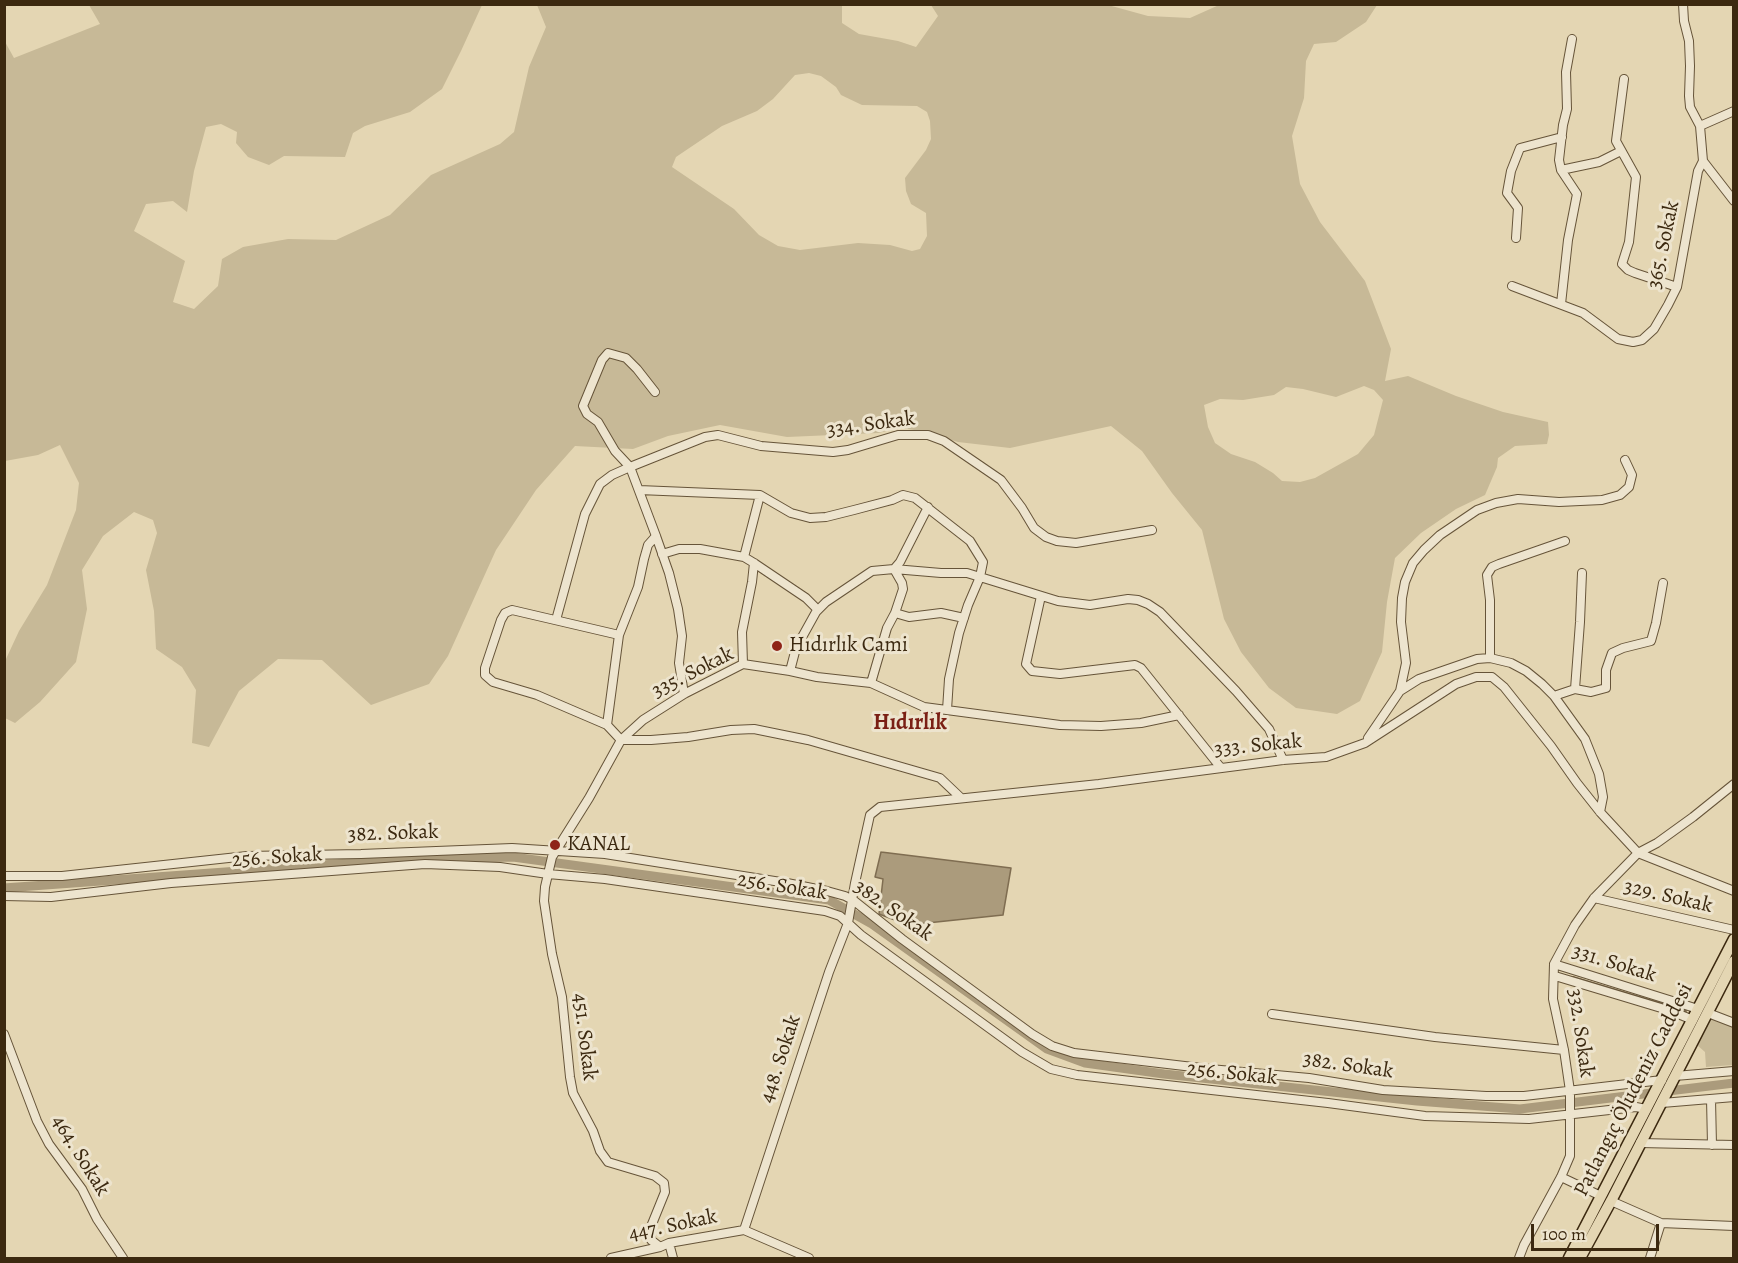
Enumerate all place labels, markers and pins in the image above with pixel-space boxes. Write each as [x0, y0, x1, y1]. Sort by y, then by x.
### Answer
place label: Hıdırlık Cami [789, 633, 908, 659]
marker: Hıdırlık Cami [770, 639, 784, 653]
place label: KANAL [567, 832, 630, 858]
marker: KANAL [548, 838, 562, 852]

